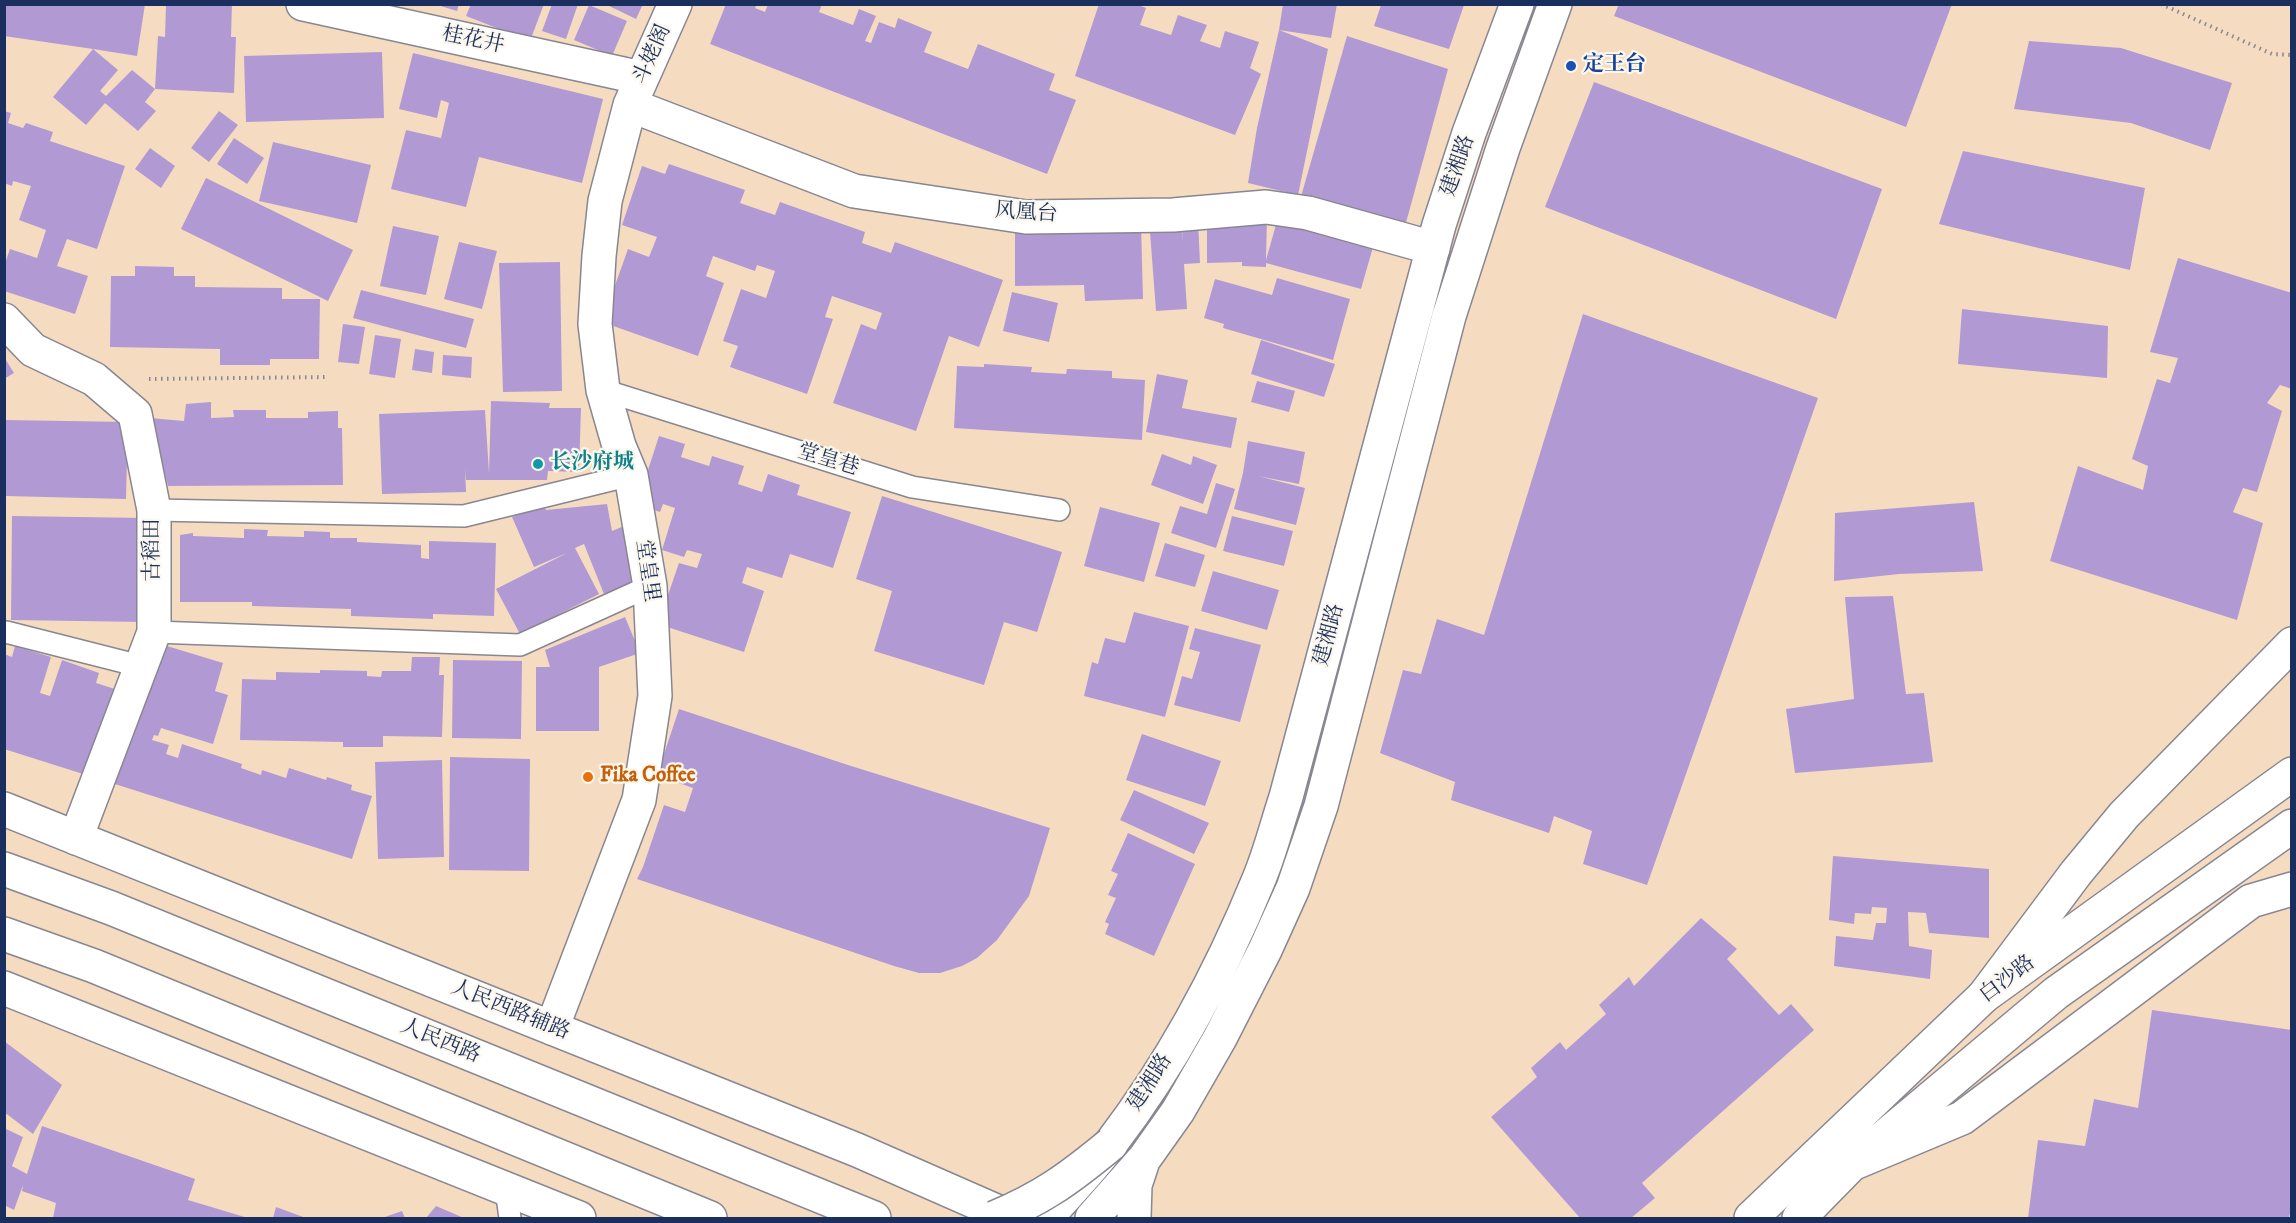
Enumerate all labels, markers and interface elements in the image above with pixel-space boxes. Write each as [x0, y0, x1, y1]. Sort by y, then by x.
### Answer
street label: 斗姥阁 [629, 21, 677, 89]
street label: 桂花井 [440, 22, 506, 60]
place label: 定王台 [1583, 53, 1646, 79]
marker: 定王台 [1564, 59, 1578, 73]
street label: 建湘路 [1437, 132, 1481, 200]
street label: 风凰台 [994, 199, 1058, 229]
street label: 堂皇巷 [794, 440, 862, 482]
place label: 长沙府城 [550, 451, 634, 477]
marker: 长沙府城 [531, 457, 545, 471]
street label: 古稻田 [141, 519, 167, 581]
street label: 堂皇里 [629, 538, 663, 604]
street label: 建湘路 [1310, 601, 1350, 669]
place label: Fika Coffee [600, 764, 695, 790]
marker: Fika Coffee [581, 770, 595, 784]
street label: 白沙路 [1975, 951, 2041, 1009]
street label: 人民西路辅路 [447, 976, 573, 1046]
street label: 人民西路 [396, 1015, 484, 1069]
street label: 建湘路 [1123, 1050, 1179, 1116]

